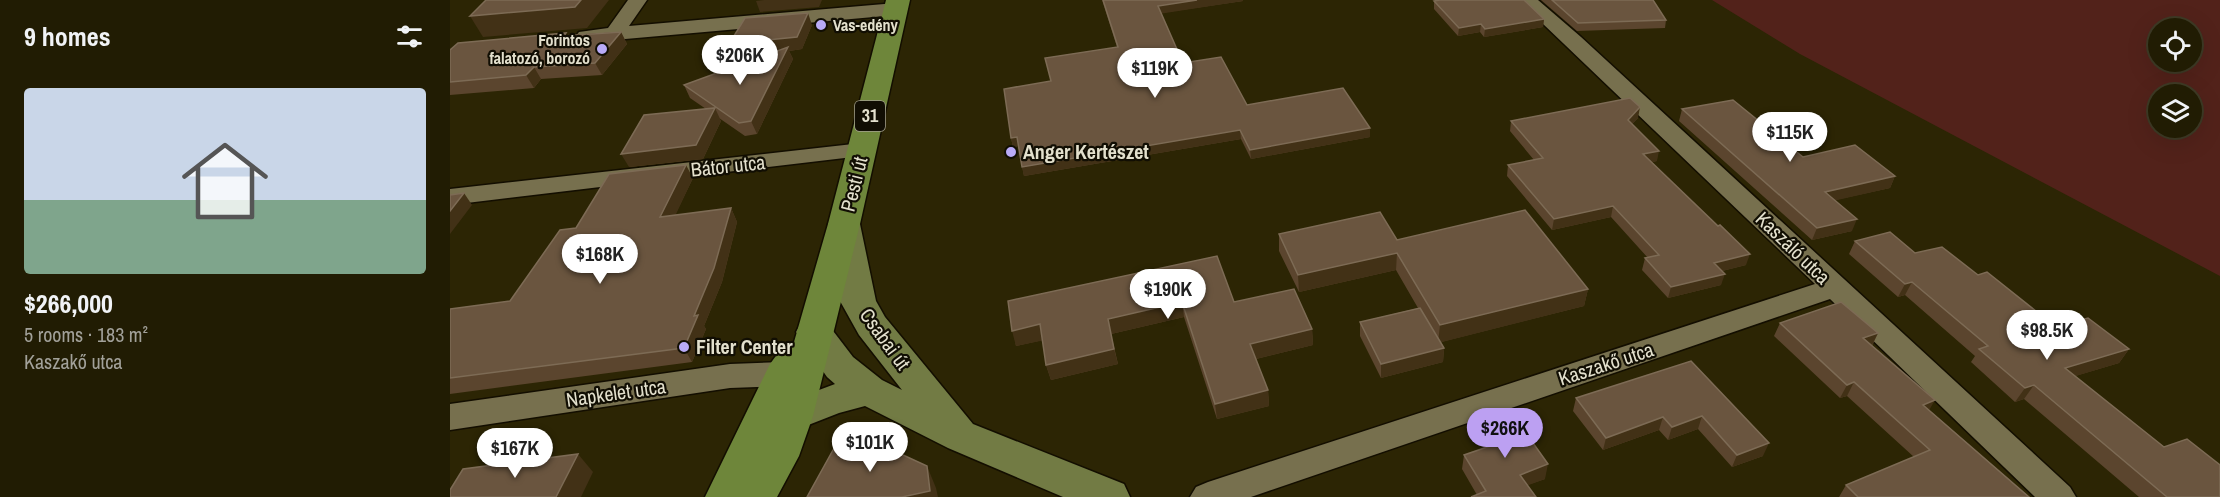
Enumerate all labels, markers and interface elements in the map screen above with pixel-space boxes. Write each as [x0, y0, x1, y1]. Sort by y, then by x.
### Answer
place label: Vas-edény [833, 14, 899, 36]
marker: Vas-edény [814, 18, 828, 32]
map controls [2148, 18, 2202, 138]
button: locate [2148, 18, 2202, 72]
text: 9 homes [24, 19, 111, 54]
icon: filters [393, 20, 426, 53]
place label: Forintos falatozó, borozó [489, 29, 590, 69]
pin: $206K [698, 35, 782, 86]
text: $206K [716, 41, 764, 68]
marker: Forintos falatozó, borozó [595, 42, 609, 56]
pin: $119K [1113, 48, 1197, 99]
text: $119K [1131, 54, 1179, 81]
button: layers [2148, 84, 2202, 138]
road number: 31 [855, 101, 885, 131]
pin: $115K [1748, 112, 1832, 163]
text: $115K [1766, 118, 1814, 145]
icon: home [171, 127, 279, 235]
place label: Anger Kertészet [1023, 138, 1149, 165]
marker: Anger Kertészet [1004, 145, 1018, 159]
street label: Bátor utca [689, 148, 767, 183]
street label: Pesti út [834, 153, 873, 214]
street label: Kaszáló utca [1750, 205, 1837, 290]
pin: $168K [558, 234, 642, 285]
text: $168K [576, 240, 624, 267]
pin: $190K [1126, 269, 1210, 320]
text: $190K [1144, 275, 1192, 302]
text: $266,000 [24, 286, 113, 321]
street label: Csabai út [854, 302, 917, 375]
pin: $98.5K [1998, 310, 2096, 361]
text: $98.5K [2021, 316, 2073, 343]
text: 5 rooms · 183 m² [24, 321, 148, 348]
place label: Filter Center [696, 333, 793, 360]
street label: Kaszakő utca [1555, 335, 1657, 392]
marker: Filter Center [677, 340, 691, 354]
text: Kaszakő utca [24, 348, 122, 375]
street label: Napkelet utca [564, 372, 667, 413]
pin: $266K [1463, 408, 1547, 459]
text: $266K [1481, 414, 1529, 441]
pin: $101K [828, 422, 912, 473]
pin: $167K [473, 428, 557, 479]
text: $101K [846, 428, 894, 455]
text: $167K [491, 434, 539, 461]

